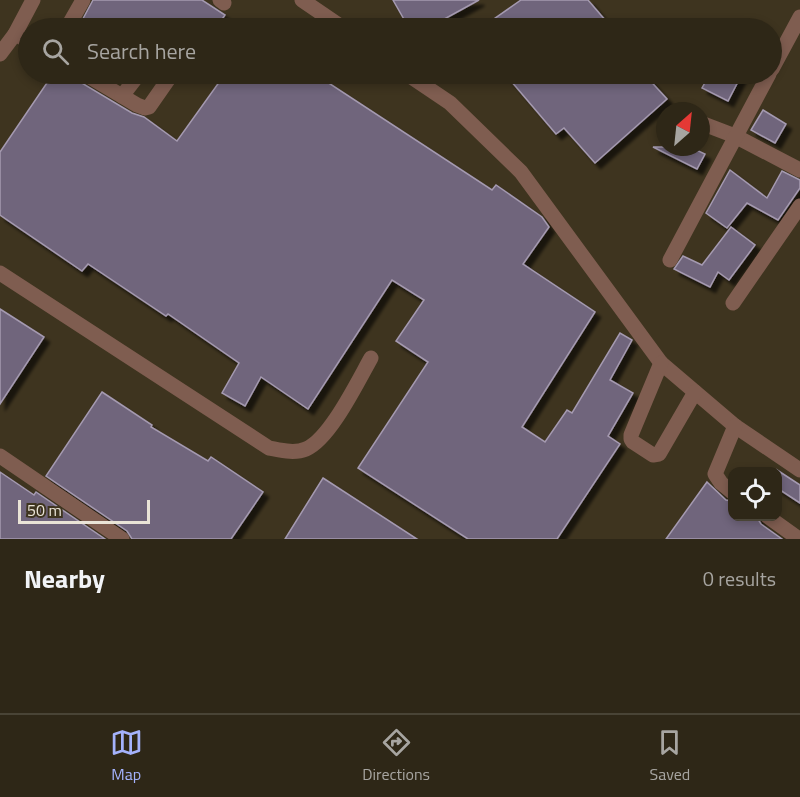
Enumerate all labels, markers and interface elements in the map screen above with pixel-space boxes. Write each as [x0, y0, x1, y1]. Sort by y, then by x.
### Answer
search box [18, 18, 782, 84]
text: Search here [87, 34, 196, 68]
icon: search [39, 35, 72, 68]
north arrow [656, 102, 710, 156]
map controls [728, 467, 782, 521]
button: locate [728, 467, 782, 521]
scale bar [18, 497, 150, 524]
text: 50 m [27, 498, 62, 522]
text: Nearby [24, 559, 105, 598]
text: 0 results [703, 563, 776, 594]
tab: Map [110, 726, 143, 786]
tab: Directions [362, 726, 430, 786]
tab: Saved [650, 726, 690, 786]

